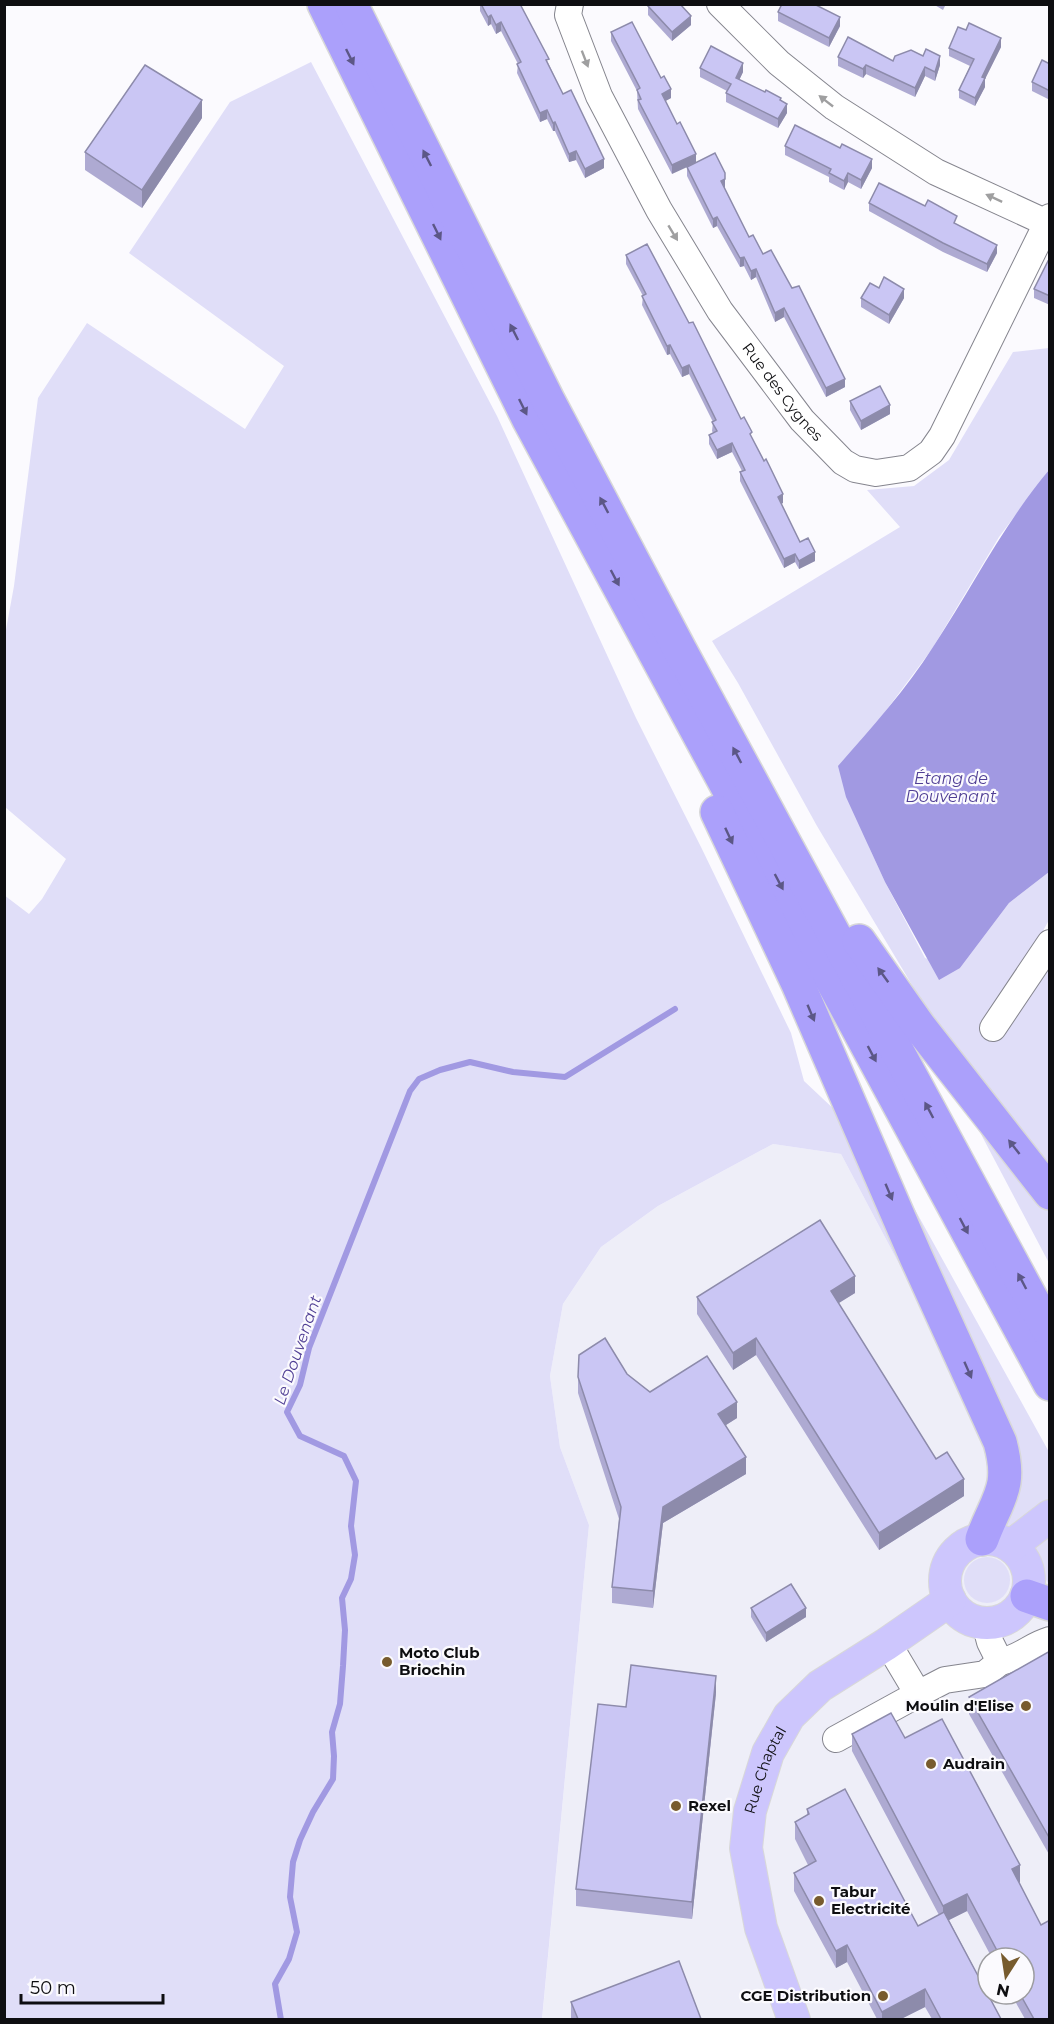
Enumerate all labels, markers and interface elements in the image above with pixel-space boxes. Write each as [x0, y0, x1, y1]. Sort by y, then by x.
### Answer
one-way arrow [345, 49, 355, 66]
one-way arrow [580, 51, 590, 69]
one-way arrow [818, 95, 833, 107]
one-way arrow [422, 149, 432, 166]
one-way arrow [985, 194, 1002, 203]
one-way arrow [432, 223, 441, 240]
one-way arrow [667, 225, 678, 241]
one-way arrow [510, 323, 520, 341]
street label: Rue des Cygnes [738, 339, 827, 445]
one-way arrow [518, 398, 528, 415]
one-way arrow [599, 496, 609, 513]
one-way arrow [610, 570, 620, 587]
one-way arrow [732, 746, 742, 763]
water label: Étang de Douvenant [905, 769, 997, 806]
one-way arrow [724, 827, 733, 844]
one-way arrow [774, 874, 784, 891]
one-way arrow [877, 968, 889, 983]
one-way arrow [806, 1004, 816, 1022]
one-way arrow [867, 1046, 877, 1063]
one-way arrow [924, 1101, 934, 1118]
one-way arrow [1007, 1139, 1020, 1155]
one-way arrow [884, 1183, 893, 1200]
one-way arrow [959, 1217, 969, 1234]
one-way arrow [1017, 1273, 1027, 1290]
water label: Le Douvenant [270, 1293, 325, 1407]
one-way arrow [963, 1361, 973, 1379]
place label: Moto Club Briochin [399, 1643, 480, 1679]
marker: Moto Club Briochin [380, 1655, 394, 1669]
place label: Moulin d'Elise [906, 1696, 1014, 1715]
marker: Moulin d'Elise [1019, 1699, 1033, 1713]
street label: Rue Chaptal [740, 1723, 790, 1816]
place label: Audrain [942, 1754, 1005, 1773]
marker: Audrain [924, 1757, 938, 1771]
place label: Rexel [688, 1796, 731, 1815]
marker: Rexel [669, 1799, 683, 1813]
place label: Tabur Electricité [831, 1882, 911, 1918]
marker: Tabur Electricité [812, 1894, 826, 1908]
north arrow [976, 1946, 1036, 2006]
scale bar [21, 1967, 164, 2005]
text: 50 m [30, 1977, 76, 1999]
text: N [995, 1980, 1011, 2001]
place label: CGE Distribution [741, 1986, 871, 2005]
marker: CGE Distribution [876, 1989, 890, 2003]

